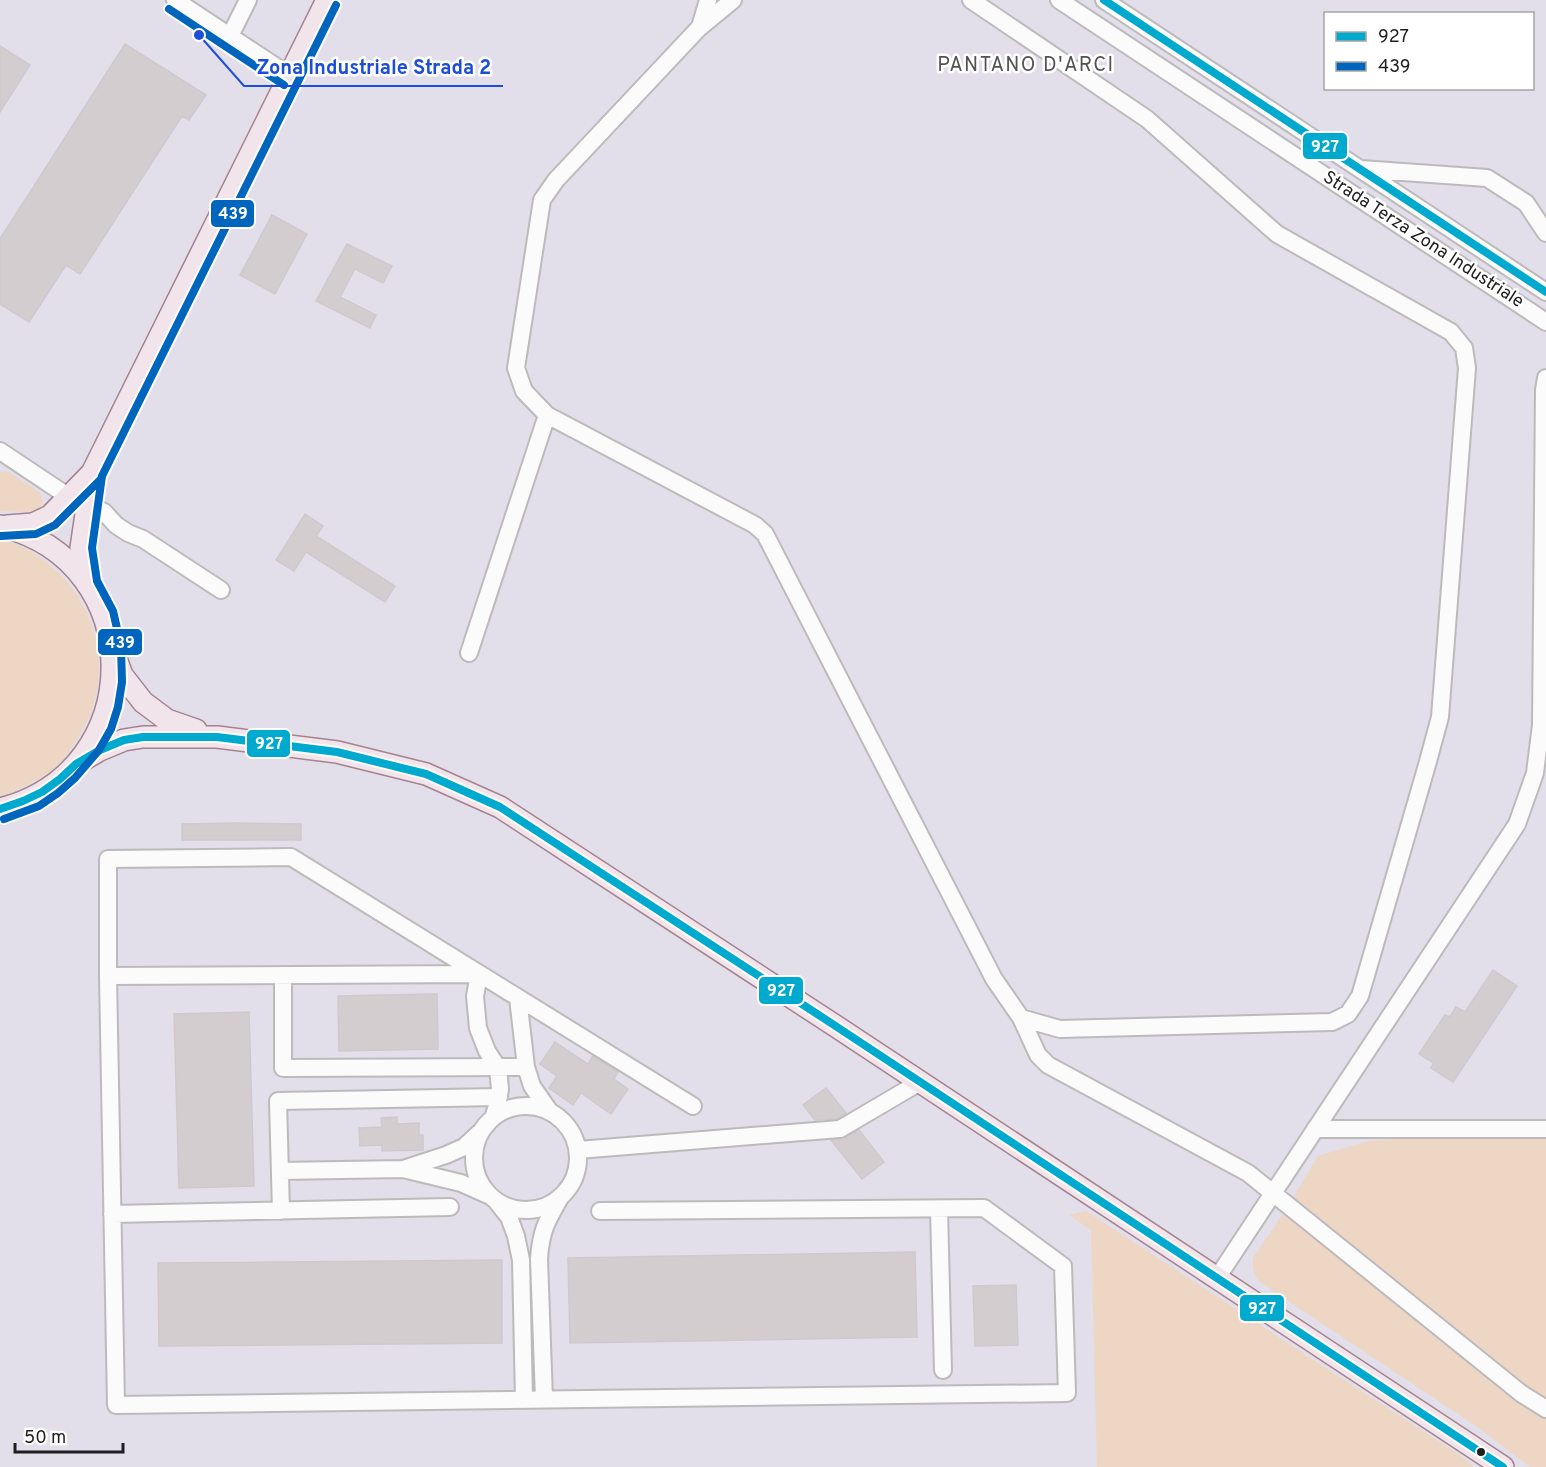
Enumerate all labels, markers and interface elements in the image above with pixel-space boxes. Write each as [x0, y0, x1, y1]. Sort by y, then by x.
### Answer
legend [1324, 12, 1534, 90]
text: 927 [1378, 26, 1409, 49]
callout: Zona Industriale Strada 2 [244, 48, 503, 86]
district label: PANTANO D'ARCI [937, 53, 1115, 79]
text: Zona Industriale Strada 2 [257, 56, 491, 82]
text: 439 [1378, 56, 1410, 79]
line badge: 927 [1302, 132, 1348, 160]
text: 927 [1311, 138, 1339, 158]
street label: Strada Terza Zona Industriale [1318, 166, 1528, 314]
line badge: 439 [210, 199, 255, 228]
text: 439 [218, 205, 248, 225]
line badge: 439 [97, 628, 143, 656]
text: 439 [105, 634, 135, 654]
line badge: 927 [246, 729, 291, 758]
text: 927 [255, 735, 283, 755]
line badge: 927 [758, 976, 804, 1005]
text: 927 [767, 982, 795, 1002]
line badge: 927 [1239, 1294, 1285, 1322]
text: 927 [1248, 1300, 1276, 1320]
scale bar [15, 1416, 123, 1454]
text: 50 m [24, 1427, 66, 1450]
unlabelled marker [1475, 1446, 1487, 1458]

